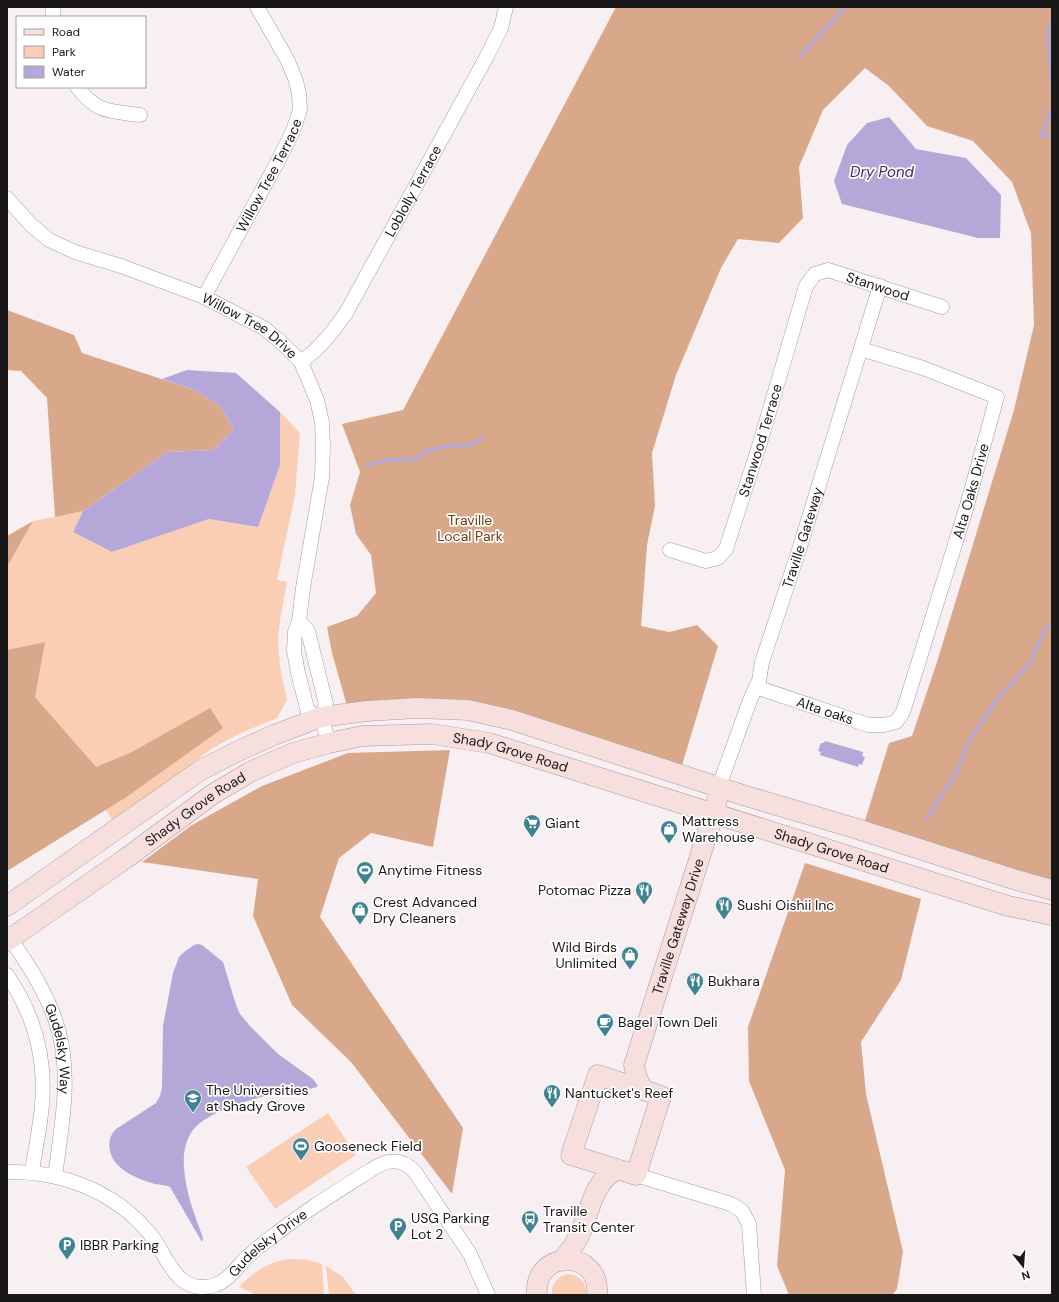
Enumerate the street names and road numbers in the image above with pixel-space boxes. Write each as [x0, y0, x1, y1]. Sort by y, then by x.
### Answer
street label: Willow Tree Terrace [232, 116, 306, 235]
street label: Loblolly Terrace [381, 142, 445, 240]
street label: Stanwood [844, 268, 912, 305]
street label: Willow Tree Drive [199, 288, 301, 362]
street label: Stanwood Terrace [734, 382, 786, 499]
street label: Alta Oaks Drive [948, 441, 993, 541]
street label: Traville Gateway [778, 485, 827, 591]
street label: Alta oaks [794, 692, 856, 728]
street label: Shady Grove Road [452, 728, 570, 776]
street label: Shady Grove Road [141, 768, 249, 850]
street label: Shady Grove Road [772, 824, 891, 877]
street label: Traville Gateway Drive [648, 856, 708, 997]
street label: Gudelsky Way [41, 1001, 74, 1095]
street label: Gudelsky Drive [224, 1205, 311, 1281]

